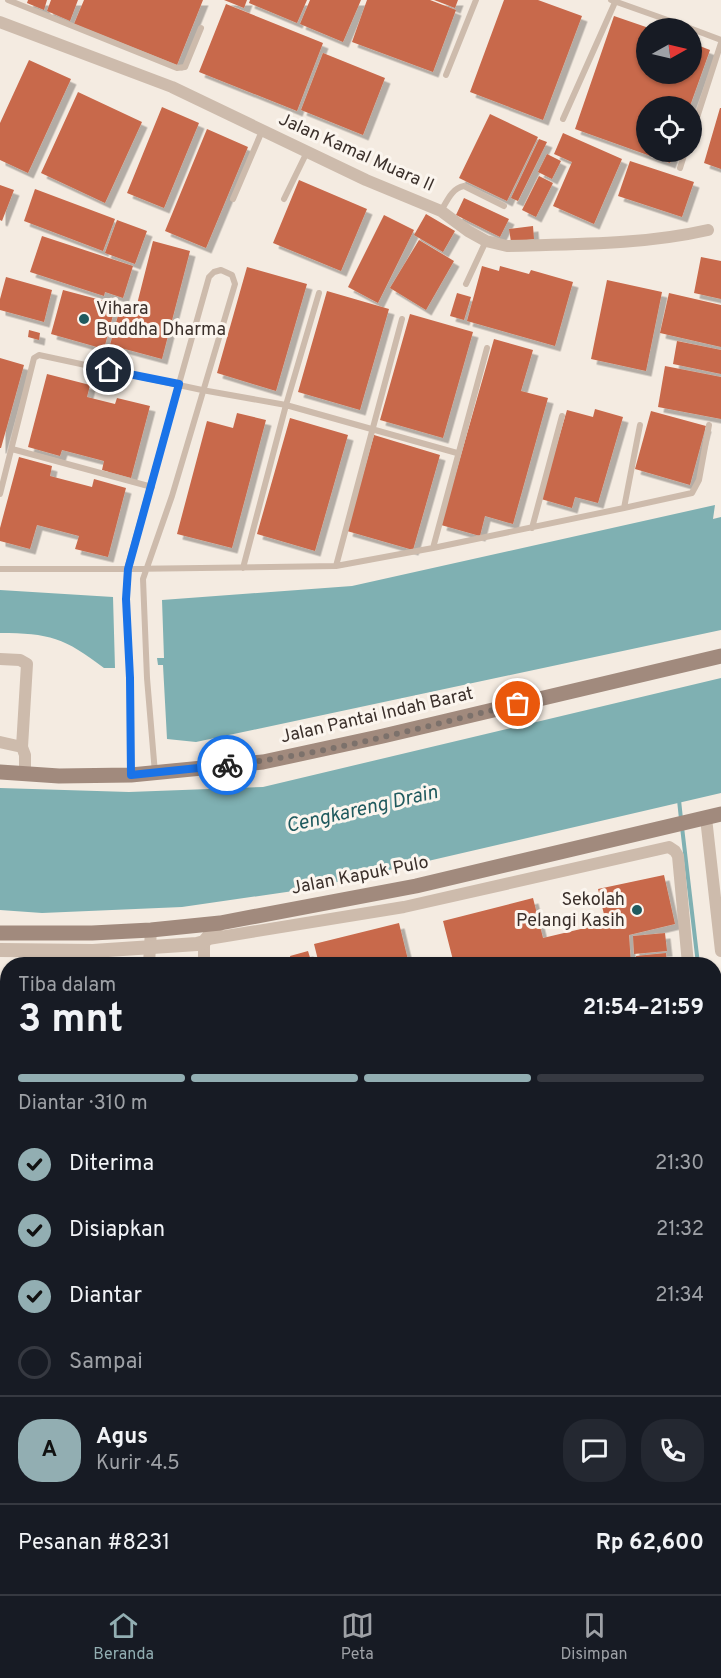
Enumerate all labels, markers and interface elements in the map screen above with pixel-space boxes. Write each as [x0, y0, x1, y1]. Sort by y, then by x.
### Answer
north arrow [636, 18, 702, 84]
map controls [636, 18, 702, 162]
button: locate [636, 96, 702, 162]
street label: Jalan Kamal Muara II [275, 108, 437, 198]
place label: Vihara Buddha Dharma [96, 298, 226, 342]
marker: Vihara Buddha Dharma [77, 312, 91, 326]
pin [83, 344, 134, 395]
icon: home [92, 353, 125, 386]
pin [492, 678, 543, 729]
street label: Jalan Pantai Indah Barat [278, 683, 476, 749]
icon: bag [501, 687, 534, 720]
courier [197, 735, 257, 795]
icon: bike [211, 749, 244, 782]
water label: Cengkareng Drain [284, 780, 440, 840]
street label: Jalan Kapuk Pulo [289, 851, 431, 901]
place label: Sekolah Pelangi Kasih [516, 889, 625, 933]
marker: Sekolah Pelangi Kasih [630, 903, 644, 917]
text: Tiba dalam [18, 973, 116, 999]
text: 21:54–21:59 [583, 995, 704, 1022]
text: 3 mnt [18, 997, 123, 1046]
text: Diantar · 310 m [18, 1091, 148, 1117]
icon: check [18, 1148, 51, 1181]
text: Diterima [69, 1151, 154, 1178]
text: 21:30 [655, 1151, 704, 1177]
icon: check [18, 1214, 51, 1247]
text: Disiapkan [69, 1217, 165, 1244]
text: 21:32 [656, 1217, 704, 1243]
icon: check [18, 1280, 51, 1313]
text: Diantar [69, 1283, 142, 1310]
text: 21:34 [655, 1283, 704, 1309]
text: Sampai [69, 1349, 143, 1376]
button: chat [563, 1419, 626, 1482]
button: phone [641, 1419, 704, 1482]
text: Agus [96, 1424, 148, 1451]
text: A [42, 1437, 57, 1464]
text: Kurir · 4.5 [96, 1451, 180, 1477]
text: Pesanan #8231 [18, 1530, 170, 1557]
text: Rp 62,600 [596, 1530, 704, 1557]
tab: Beranda [93, 1609, 154, 1665]
tab: Peta [341, 1609, 374, 1665]
tab: Disimpan [560, 1609, 628, 1665]

